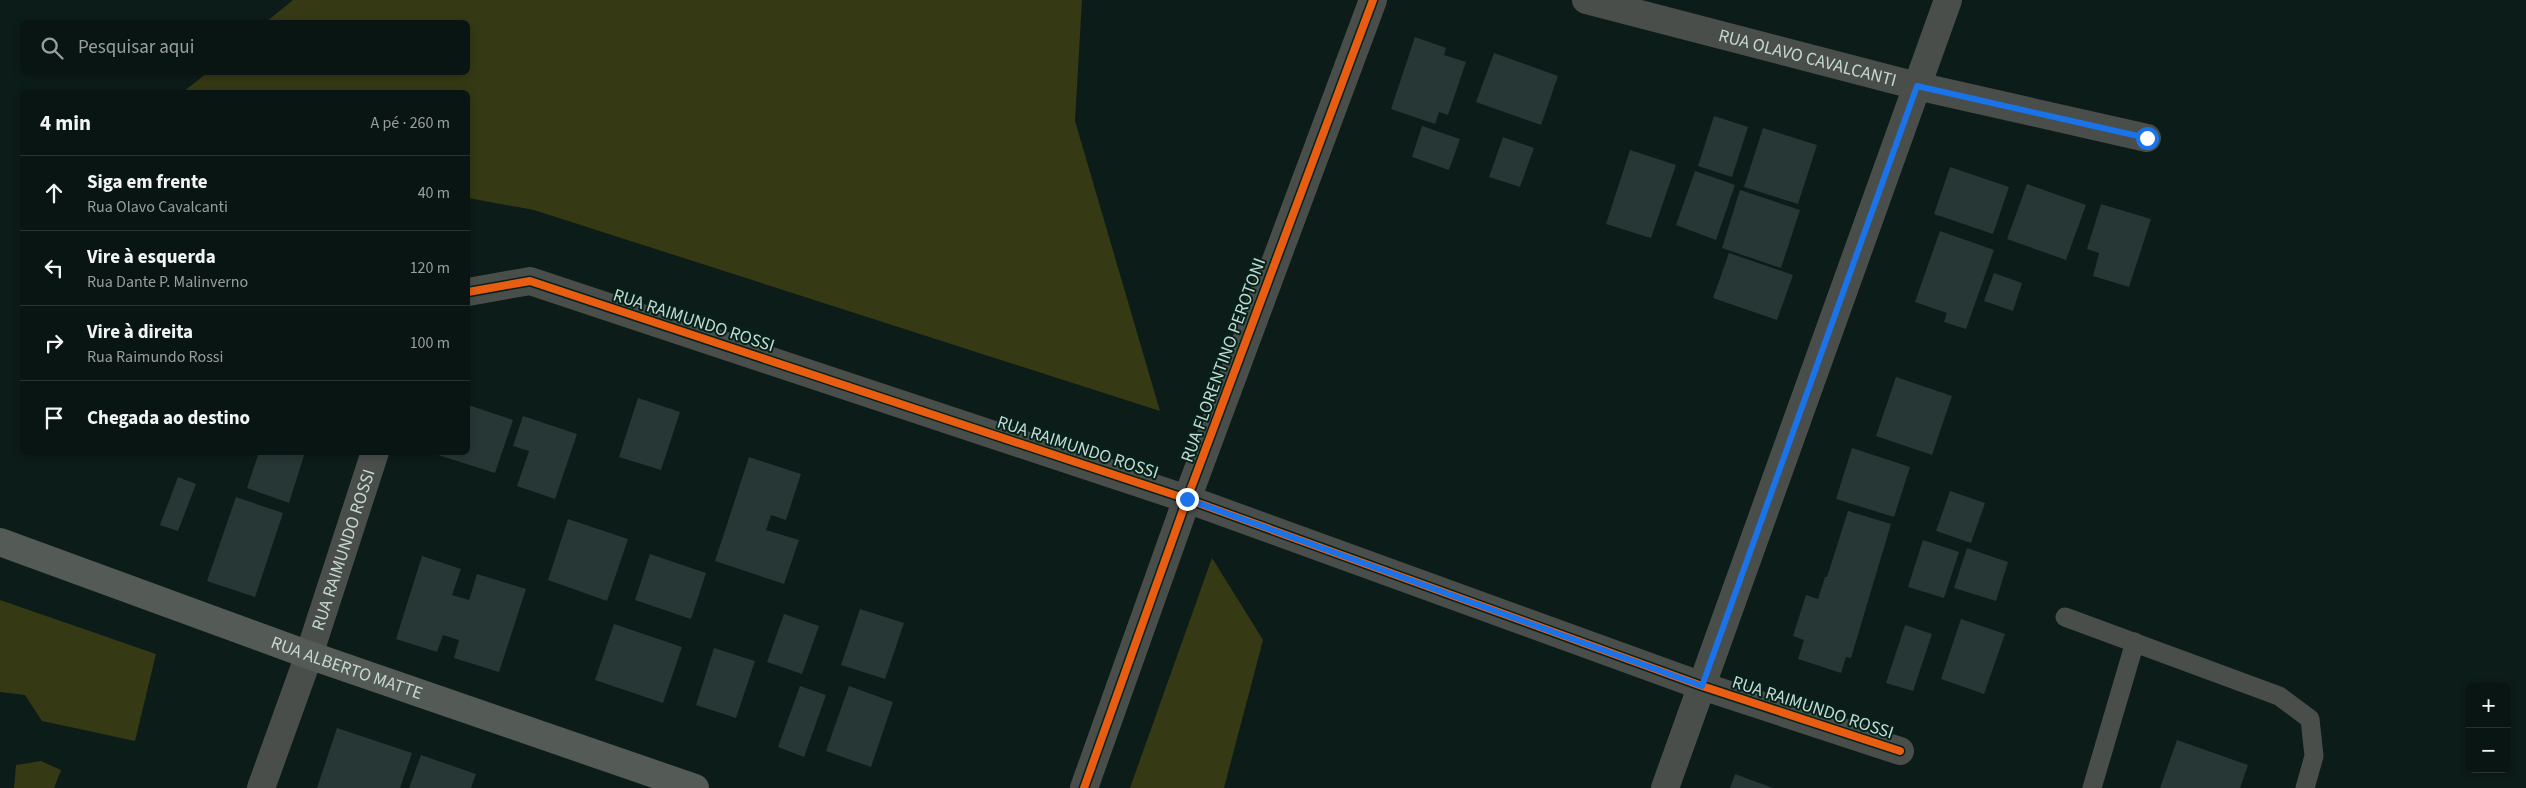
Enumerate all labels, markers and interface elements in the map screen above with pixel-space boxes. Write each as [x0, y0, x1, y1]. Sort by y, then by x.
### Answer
search box [20, 20, 470, 75]
street label: RUA OLAVO CAVALCANTI [1716, 23, 1899, 93]
icon: search [38, 34, 66, 62]
text: Pesquisar aqui [78, 34, 194, 61]
text: 4 min [40, 108, 91, 138]
text: A pé · 260 m [371, 112, 450, 134]
route start [2136, 127, 2159, 150]
text: Siga em frente [87, 169, 208, 196]
icon: ahead [40, 179, 68, 207]
text: 40 m [418, 182, 450, 204]
text: Rua Olavo Cavalcanti [87, 196, 228, 218]
text: Vire à esquerda [87, 244, 216, 271]
icon: left [40, 254, 68, 282]
street label: RUA FLORENTINO PEROTONI [1175, 254, 1272, 466]
text: 120 m [410, 257, 450, 279]
text: Rua Dante P. Malinverno [87, 271, 248, 293]
street label: RUA RAIMUNDO ROSSI [610, 283, 778, 358]
text: Vire à direita [87, 319, 193, 346]
icon: right [40, 329, 68, 357]
text: 100 m [410, 332, 450, 354]
text: Rua Raimundo Rossi [87, 346, 224, 368]
icon: arrive [40, 404, 68, 432]
text: Chegada ao destino [87, 405, 250, 432]
street label: RUA RAIMUNDO ROSSI [994, 410, 1162, 485]
street label: RUA RAIMUNDO ROSSI [306, 466, 382, 634]
route end [1176, 488, 1199, 511]
street label: RUA ALBERTO MATTE [267, 630, 426, 706]
street label: RUA RAIMUNDO ROSSI [1729, 670, 1897, 745]
map controls [2466, 683, 2511, 773]
button: + [2466, 683, 2511, 728]
button: − [2466, 728, 2511, 773]

